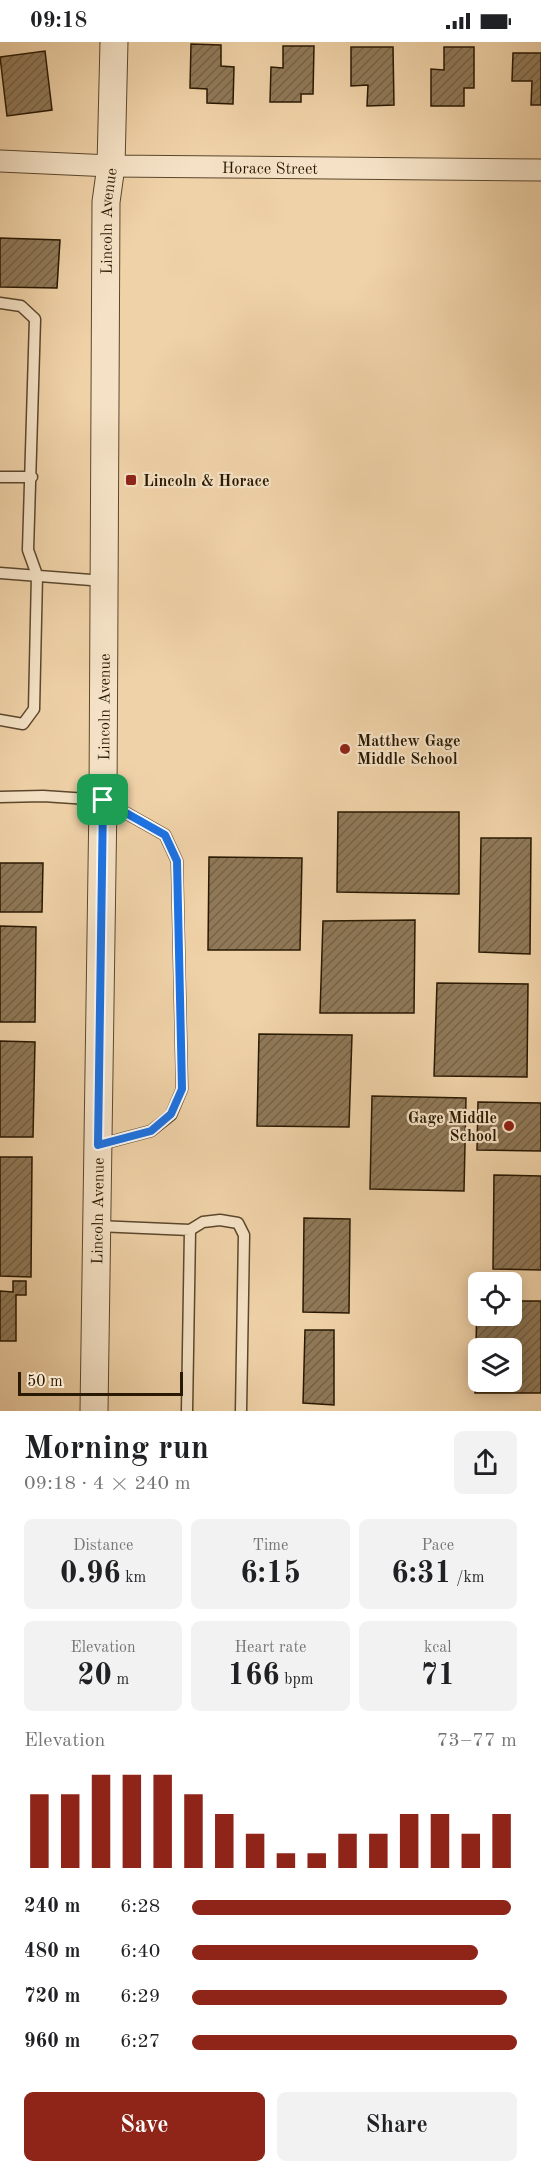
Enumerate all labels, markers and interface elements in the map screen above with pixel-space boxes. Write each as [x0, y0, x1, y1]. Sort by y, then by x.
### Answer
text: 09:18 [30, 10, 87, 32]
street label: Horace Street [222, 161, 318, 178]
street label: Lincoln Avenue [100, 167, 121, 275]
marker: Lincoln & Horace [124, 473, 138, 487]
place label: Lincoln & Horace [143, 474, 270, 490]
street label: Lincoln Avenue [97, 654, 114, 761]
place label: Matthew Gage Middle School [357, 734, 461, 768]
marker: Matthew Gage Middle School [338, 742, 352, 756]
pin [77, 774, 128, 825]
icon: arrive [86, 783, 119, 816]
place label: Gage Middle School [408, 1111, 497, 1145]
marker: Gage Middle School [502, 1119, 516, 1133]
street label: Lincoln Avenue [90, 1157, 108, 1265]
map controls [468, 1272, 522, 1392]
button: locate [468, 1272, 522, 1326]
button: layers [468, 1338, 522, 1392]
scale bar [18, 1369, 183, 1396]
text: 50 m [27, 1374, 63, 1390]
button: share [454, 1431, 517, 1494]
text: Morning run [24, 1433, 209, 1466]
text: 09:18 · 4 × 240 m [24, 1474, 191, 1494]
text: Distance [73, 1538, 133, 1554]
text: Time [253, 1538, 288, 1554]
text: Pace [422, 1538, 454, 1554]
text: 0.96 [60, 1559, 121, 1589]
text: 6:15 [240, 1559, 301, 1589]
text: 6:31 [391, 1559, 452, 1589]
text: km [121, 1570, 146, 1586]
text: /km [452, 1570, 484, 1586]
text: Elevation [71, 1640, 136, 1656]
text: Heart rate [235, 1640, 306, 1656]
text: kcal [424, 1640, 452, 1656]
text: 20 [77, 1661, 112, 1691]
text: 166 [228, 1661, 280, 1691]
text: 71 [420, 1661, 455, 1691]
text: m [112, 1672, 129, 1688]
text: bpm [280, 1672, 313, 1688]
text: Elevation [24, 1731, 105, 1751]
text: 73–77 m [437, 1731, 517, 1751]
text: 240 m [24, 1897, 80, 1917]
text: 6:28 [120, 1897, 160, 1917]
text: 480 m [24, 1942, 80, 1962]
text: 6:40 [120, 1942, 160, 1962]
text: 720 m [24, 1987, 80, 2007]
text: 6:29 [120, 1987, 160, 2007]
text: 960 m [24, 2032, 80, 2052]
text: 6:27 [120, 2032, 160, 2052]
button: Save [24, 2092, 265, 2161]
button: Share [277, 2092, 517, 2161]

